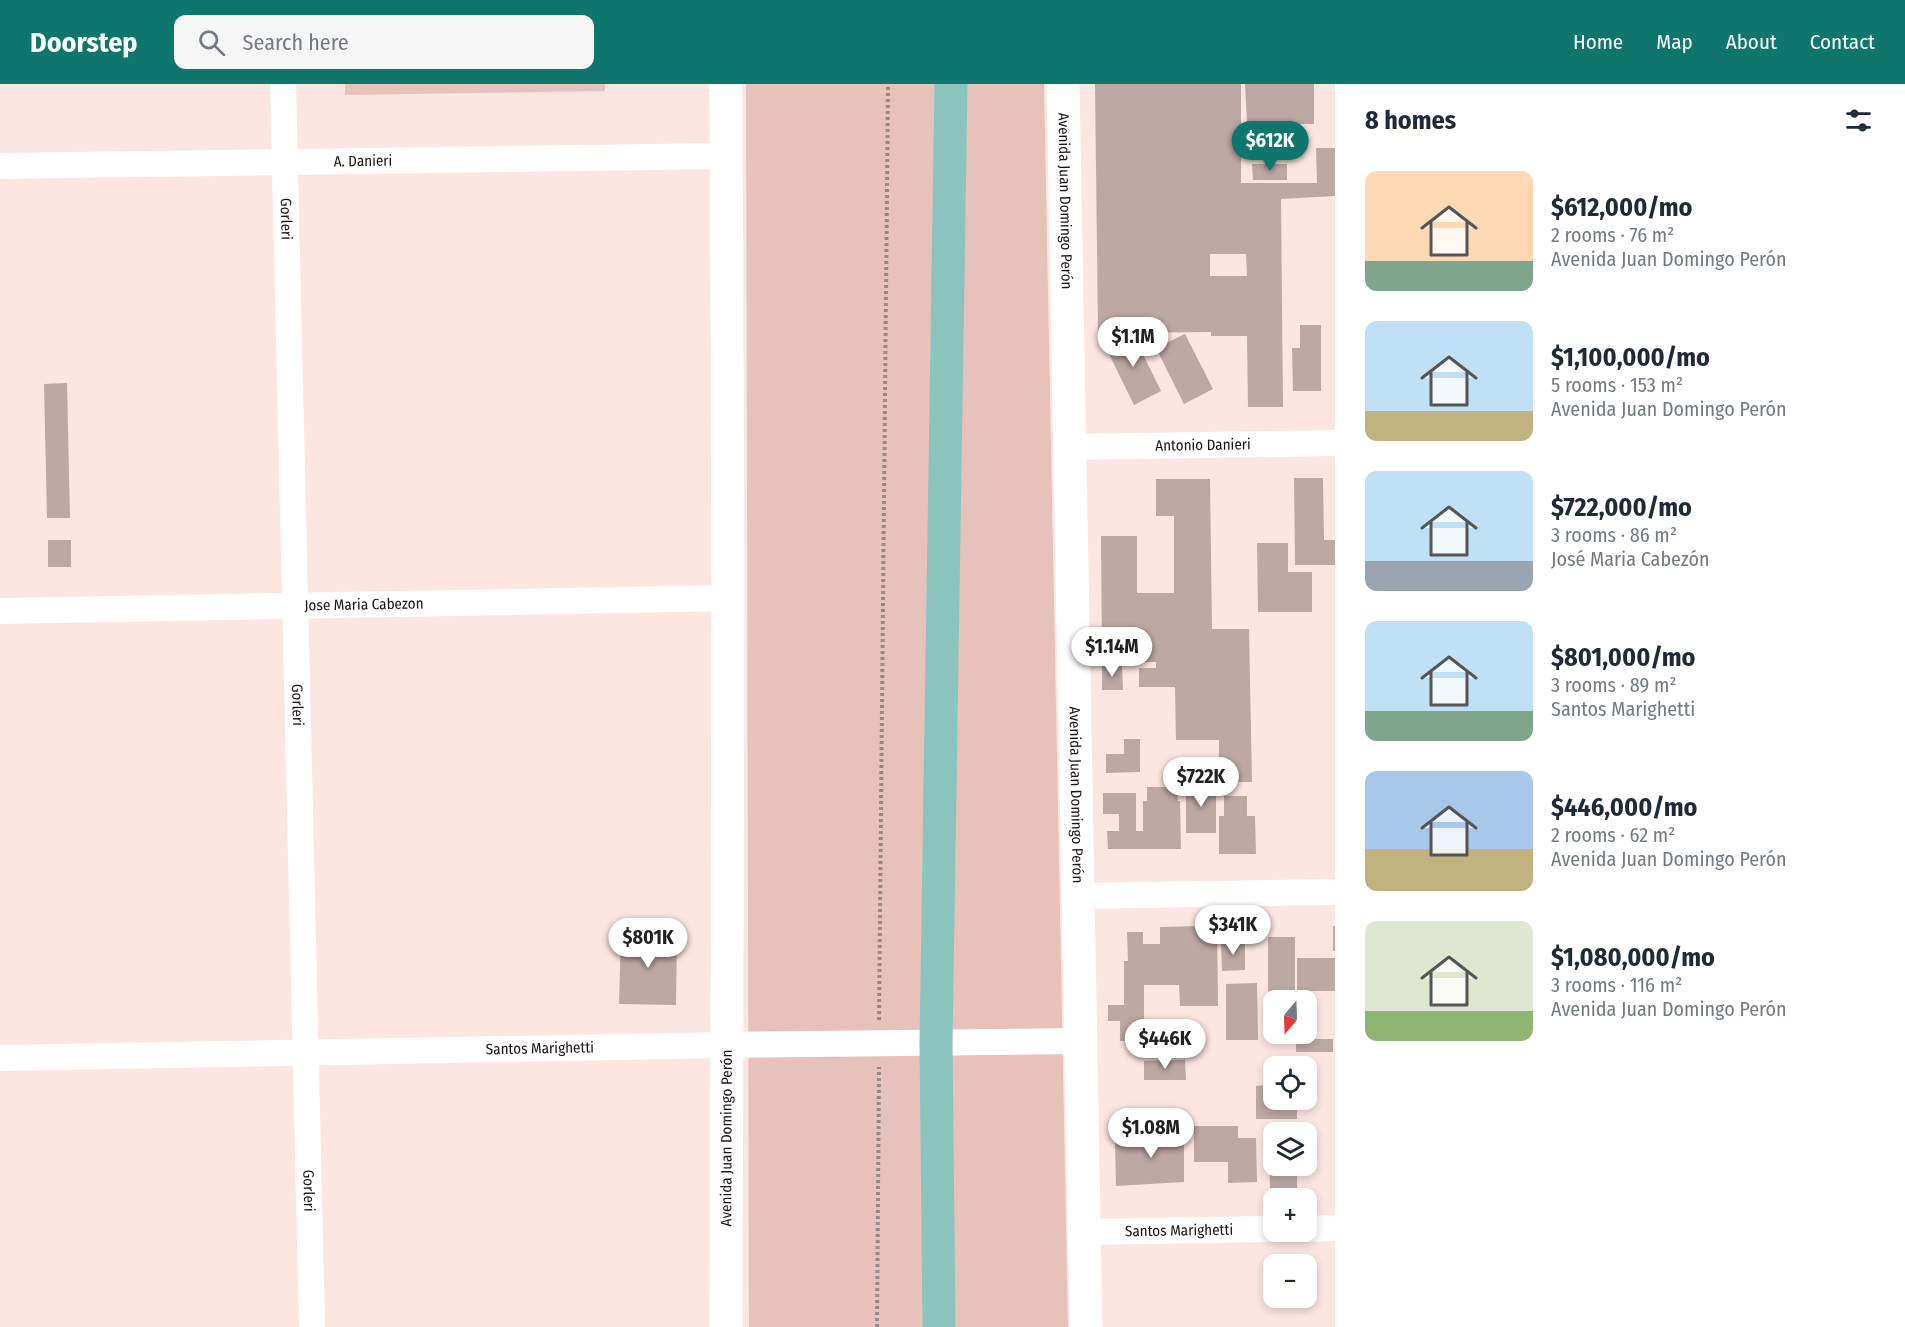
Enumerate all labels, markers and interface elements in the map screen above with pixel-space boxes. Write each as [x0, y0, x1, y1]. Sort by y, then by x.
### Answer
search box [174, 15, 594, 69]
text: Doorstep [30, 26, 138, 59]
icon: search [195, 26, 228, 59]
text: Search here [243, 29, 349, 56]
text: Home [1573, 29, 1623, 55]
text: Map [1656, 29, 1693, 55]
text: About [1726, 29, 1777, 55]
text: Contact [1810, 29, 1875, 55]
icon: filters [1842, 104, 1875, 137]
text: 8 homes [1365, 105, 1456, 136]
street label: Avenida Juan Domingo Perón [1055, 112, 1076, 290]
pin: $612K [1228, 121, 1312, 172]
text: $612K [1246, 128, 1294, 152]
street label: A. Danieri [333, 152, 392, 170]
text: $612,000/mo [1551, 192, 1692, 223]
icon: home [1413, 195, 1485, 267]
street label: Gorleri [277, 198, 296, 240]
text: 2 rooms · 76 m² [1551, 223, 1674, 247]
text: Avenida Juan Domingo Perón [1551, 247, 1787, 271]
pin: $1.1M [1091, 317, 1175, 368]
text: $1.1M [1111, 324, 1155, 348]
text: $1,100,000/mo [1551, 342, 1710, 373]
icon: home [1413, 345, 1485, 417]
text: 5 rooms · 153 m² [1551, 373, 1683, 397]
text: Avenida Juan Domingo Perón [1551, 397, 1787, 421]
street label: Antonio Danieri [1155, 435, 1251, 455]
text: $722,000/mo [1551, 492, 1692, 523]
icon: home [1413, 495, 1485, 567]
text: 3 rooms · 86 m² [1551, 523, 1677, 547]
text: José Maria Cabezón [1551, 547, 1710, 571]
street label: Jose Maria Cabezon [304, 594, 424, 615]
pin: $1.14M [1063, 627, 1161, 678]
text: $1.14M [1085, 634, 1139, 658]
text: $801,000/mo [1551, 642, 1696, 673]
icon: home [1413, 645, 1485, 717]
text: 3 rooms · 89 m² [1551, 673, 1676, 697]
street label: Gorleri [288, 684, 307, 726]
text: Santos Marighetti [1551, 697, 1695, 721]
street label: Avenida Juan Domingo Perón [1066, 706, 1087, 883]
pin: $722K [1159, 757, 1243, 808]
text: $722K [1177, 764, 1225, 788]
text: $446,000/mo [1551, 792, 1697, 823]
icon: home [1413, 795, 1485, 867]
text: 2 rooms · 62 m² [1551, 823, 1675, 847]
text: Avenida Juan Domingo Perón [1551, 847, 1787, 871]
pin: $341K [1191, 905, 1275, 956]
text: $341K [1209, 912, 1257, 936]
pin: $801K [606, 918, 690, 969]
text: $801K [622, 925, 674, 949]
text: $1,080,000/mo [1551, 942, 1715, 973]
icon: home [1413, 945, 1485, 1017]
text: 3 rooms · 116 m² [1551, 973, 1682, 997]
north arrow [1263, 990, 1317, 1044]
map controls [1263, 990, 1317, 1308]
text: Avenida Juan Domingo Perón [1551, 997, 1787, 1021]
pin: $446K [1123, 1019, 1207, 1070]
text: $446K [1139, 1026, 1191, 1050]
street label: Santos Marighetti [486, 1038, 594, 1058]
street label: Avenida Juan Domingo Perón [717, 1050, 736, 1226]
button: locate [1263, 1056, 1317, 1110]
pin: $1.08M [1102, 1108, 1200, 1159]
text: $1.08M [1122, 1115, 1180, 1139]
button: layers [1263, 1122, 1317, 1176]
street label: Gorleri [299, 1169, 318, 1212]
button: + [1263, 1188, 1317, 1242]
street label: Santos Marighetti [1125, 1221, 1233, 1240]
button: − [1263, 1254, 1317, 1308]

